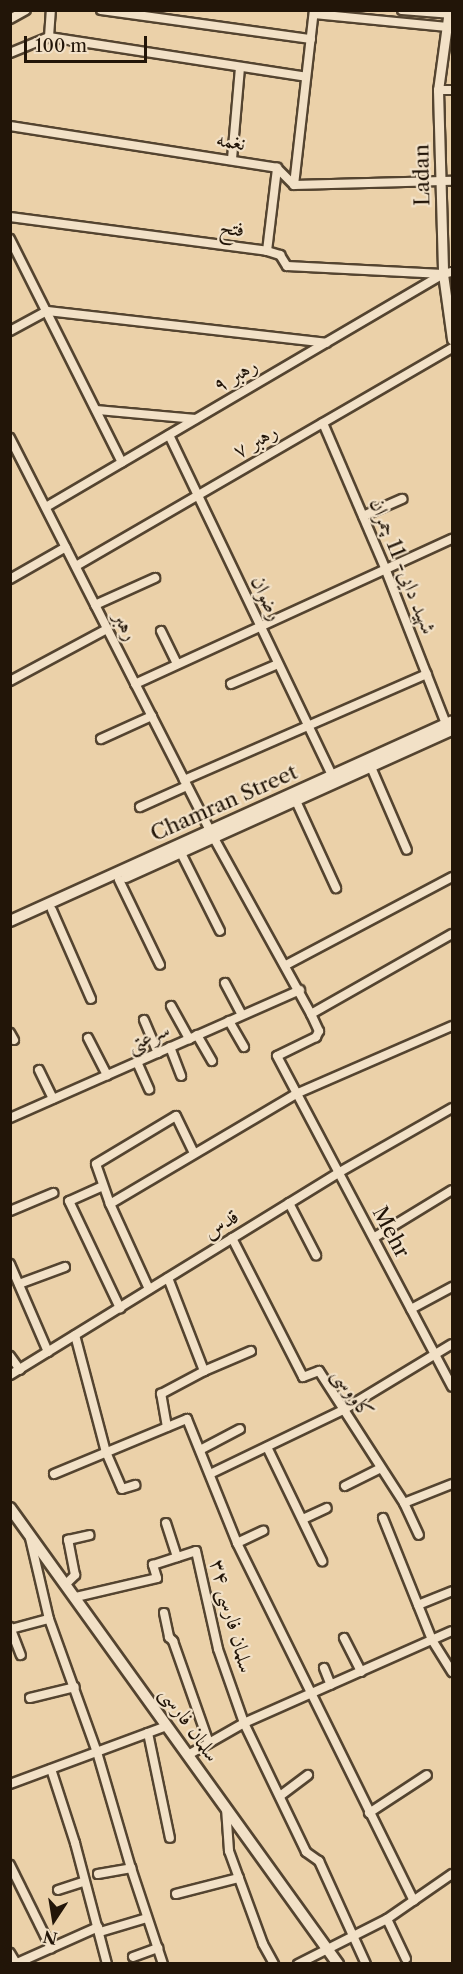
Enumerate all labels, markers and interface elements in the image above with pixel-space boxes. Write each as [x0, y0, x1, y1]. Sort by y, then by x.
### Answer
scale bar [27, 24, 150, 62]
text: 100 m [35, 35, 87, 57]
street label: نغمه [214, 126, 248, 156]
street label: Ladan [409, 144, 435, 206]
street label: فتح [218, 214, 246, 242]
street label: رهبر ۹ [208, 352, 262, 398]
street label: رهبر ۷ [228, 418, 282, 464]
street label: شهید دایی- 11 چمران [364, 494, 442, 638]
street label: رضوان [245, 571, 289, 625]
street label: رهبر [108, 607, 144, 645]
street label: Chamran Street [147, 759, 301, 847]
street label: سرعتی [123, 1017, 173, 1057]
street label: Mehr [367, 1202, 415, 1262]
street label: قدس [199, 1204, 243, 1244]
street label: کاووسی [327, 1363, 379, 1423]
street label: سلمان فارسی ۳۴ [205, 1557, 259, 1675]
street label: سلمان فارسی [155, 1681, 225, 1767]
north arrow [24, 1890, 84, 1950]
text: N [41, 1926, 59, 1949]

